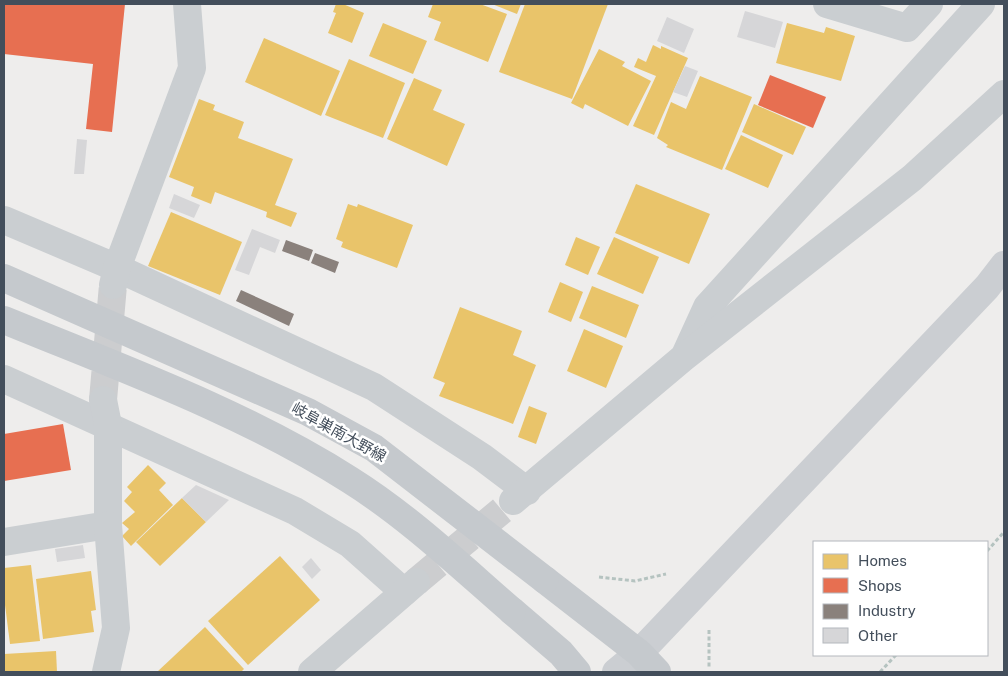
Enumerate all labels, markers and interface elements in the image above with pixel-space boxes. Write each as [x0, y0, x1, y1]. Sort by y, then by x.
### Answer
street label: 岐阜巣南大野線 [289, 399, 389, 465]
legend [813, 541, 988, 656]
text: Homes [858, 552, 907, 569]
text: Shops [858, 577, 902, 594]
text: Industry [858, 602, 916, 619]
text: Other [858, 627, 898, 644]

